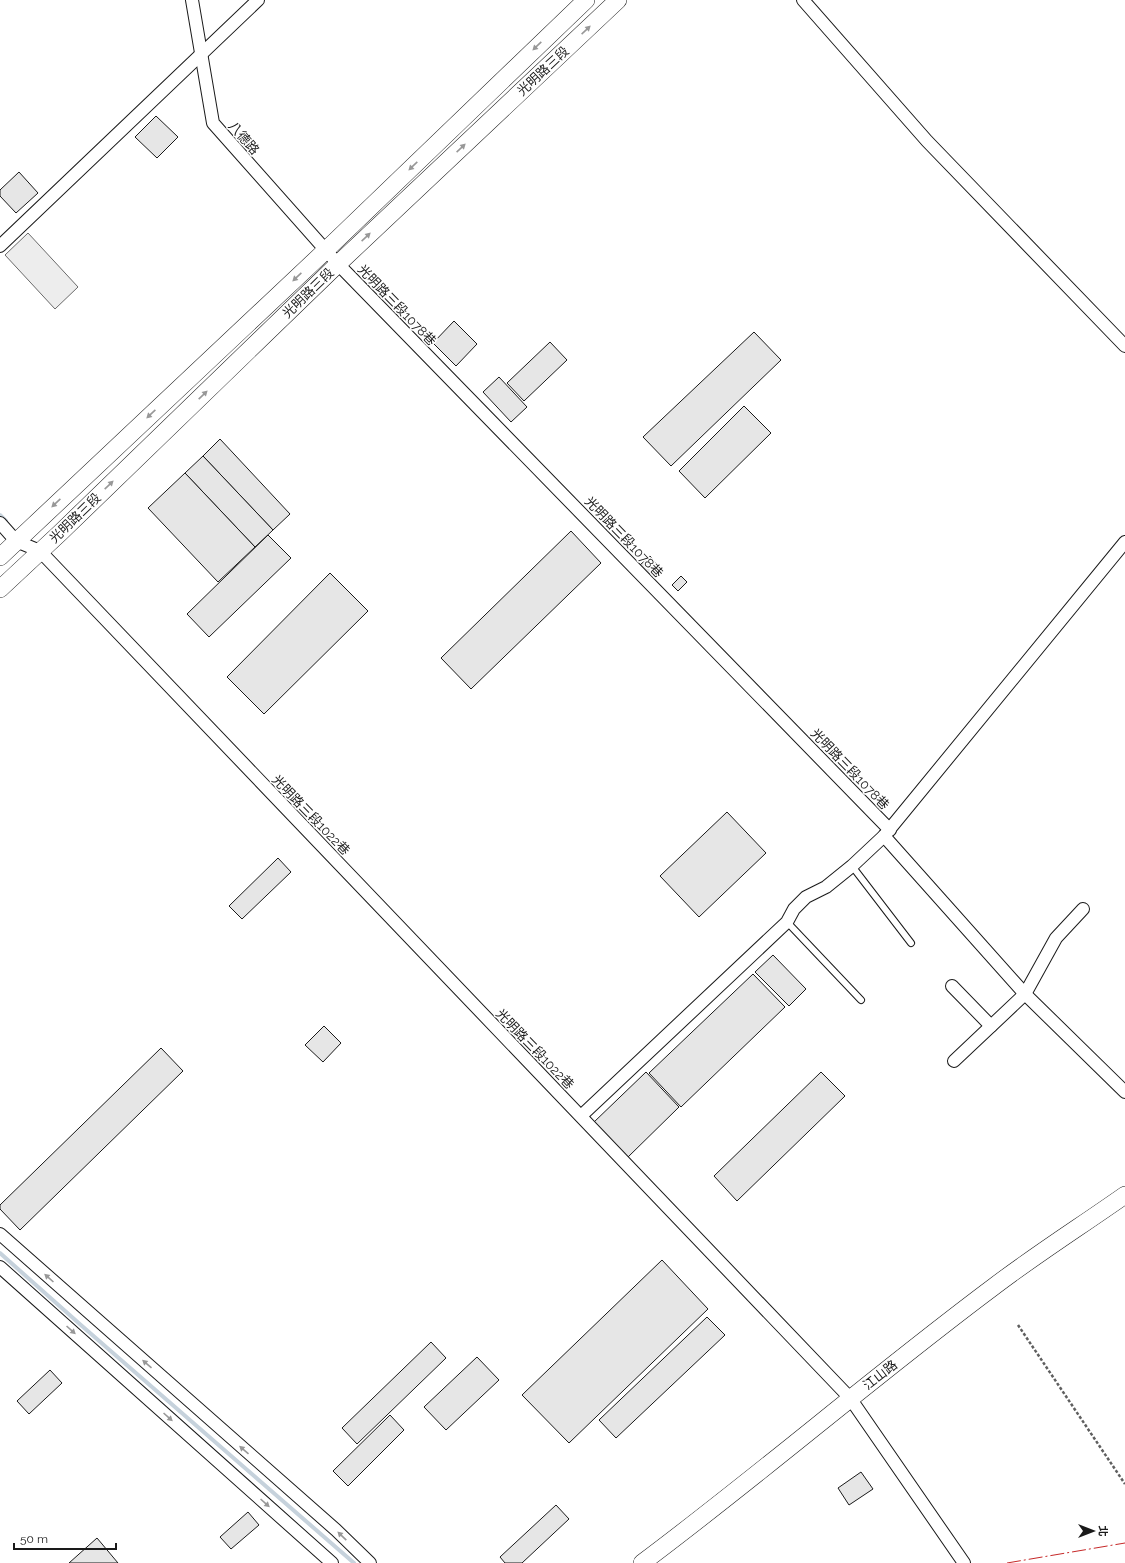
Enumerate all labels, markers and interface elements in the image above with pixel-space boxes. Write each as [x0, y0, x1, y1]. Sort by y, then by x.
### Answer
one-way arrow [581, 26, 591, 35]
one-way arrow [532, 42, 542, 51]
street label: 光明路三段 [514, 43, 572, 99]
street label: 八德路 [226, 118, 262, 158]
one-way arrow [456, 143, 466, 153]
one-way arrow [408, 161, 418, 171]
one-way arrow [361, 232, 371, 242]
street label: 光明路三段1078巷 [355, 262, 439, 348]
street label: 光明路三段 [279, 265, 337, 321]
one-way arrow [292, 273, 302, 282]
one-way arrow [198, 390, 208, 400]
one-way arrow [146, 410, 156, 419]
one-way arrow [104, 480, 114, 490]
street label: 光明路三段 [46, 490, 104, 546]
street label: 光明路三段1078巷 [582, 494, 666, 580]
one-way arrow [51, 499, 61, 508]
street label: 光明路三段1078巷 [808, 726, 892, 812]
street label: 光明路三段1022巷 [269, 772, 353, 858]
street label: 光明路三段1022巷 [493, 1006, 577, 1092]
one-way arrow [44, 1273, 54, 1283]
one-way arrow [66, 1326, 76, 1335]
street label: 江山路 [860, 1357, 900, 1393]
one-way arrow [142, 1359, 152, 1369]
one-way arrow [163, 1412, 173, 1421]
one-way arrow [240, 1446, 249, 1455]
one-way arrow [260, 1499, 270, 1508]
north arrow [1073, 1511, 1113, 1551]
scale bar [14, 1525, 116, 1551]
text: 北 [1096, 1526, 1109, 1537]
one-way arrow [337, 1531, 347, 1541]
text: 50 m [20, 1532, 48, 1546]

